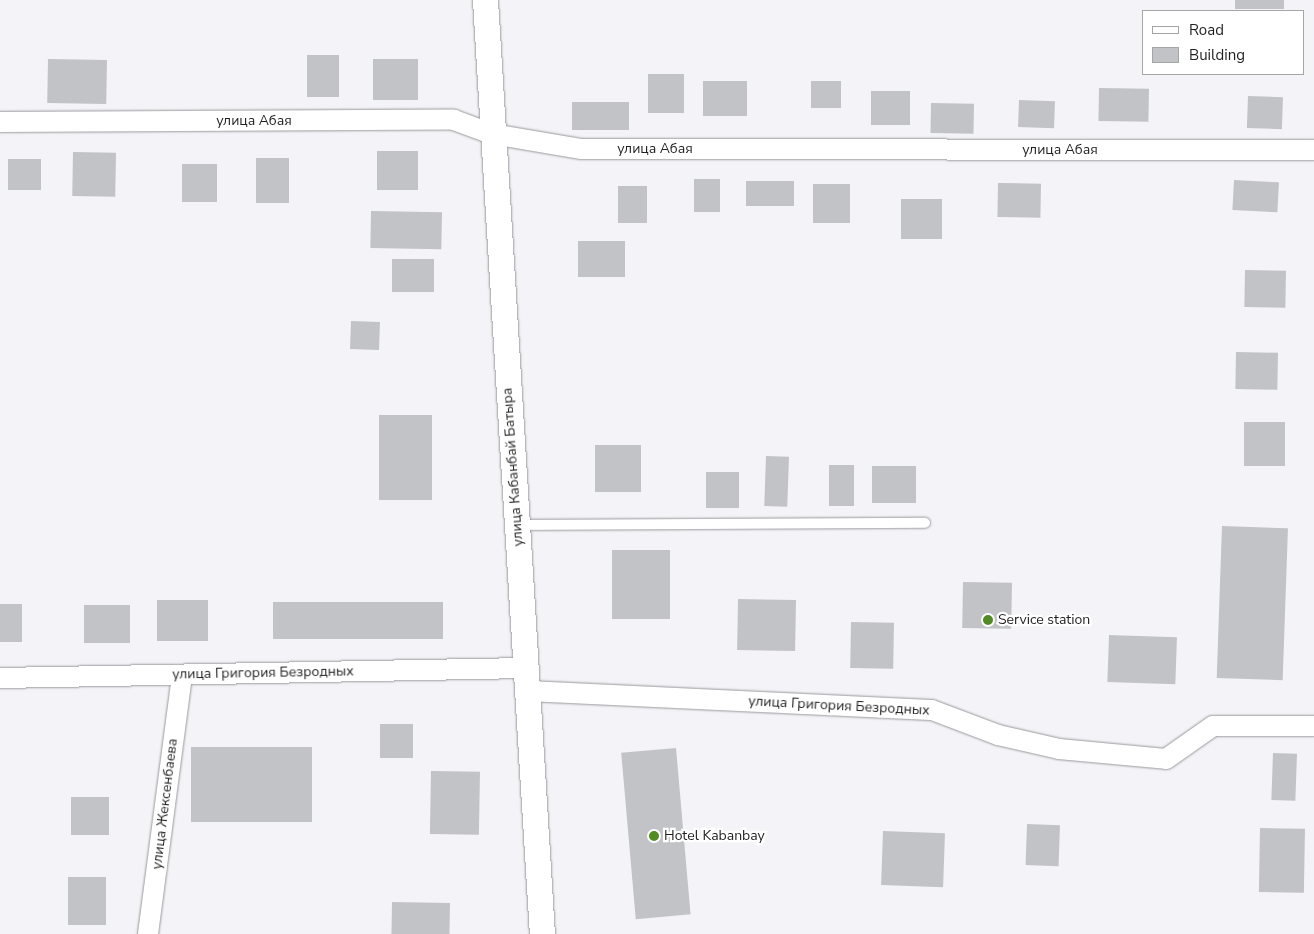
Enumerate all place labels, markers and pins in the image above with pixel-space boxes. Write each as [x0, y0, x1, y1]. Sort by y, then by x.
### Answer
place label: Service station [998, 612, 1090, 628]
marker: Service station [982, 614, 994, 626]
place label: Hotel Kabanbay [664, 828, 765, 844]
marker: Hotel Kabanbay [648, 830, 660, 842]

